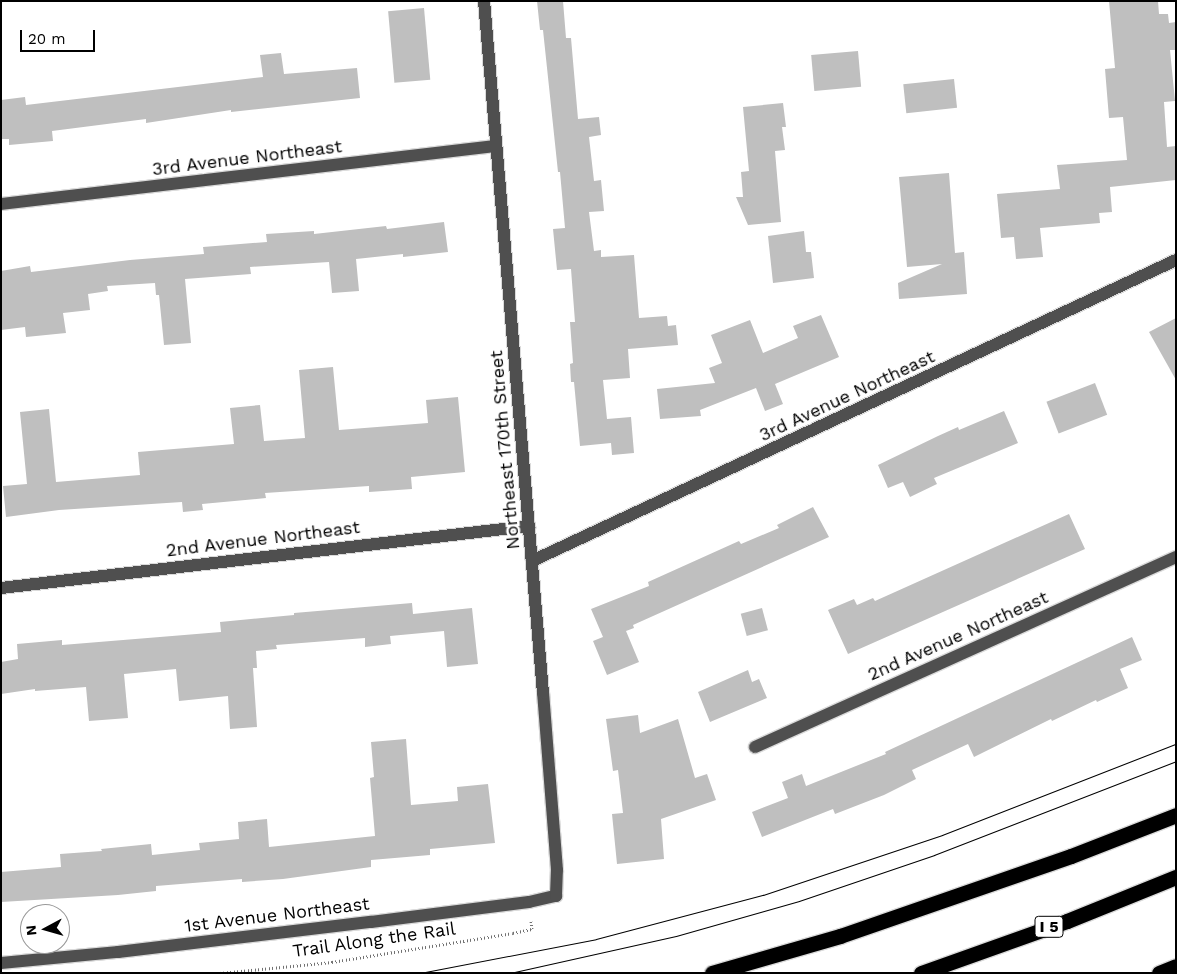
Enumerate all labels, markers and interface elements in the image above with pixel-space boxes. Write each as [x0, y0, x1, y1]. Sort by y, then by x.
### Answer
scale bar [22, 20, 98, 52]
text: 20 m [28, 30, 66, 48]
street label: 3rd Avenue Northeast [151, 136, 343, 180]
street label: 3rd Avenue Northeast [756, 346, 938, 446]
street label: Northeast 170th Street [486, 349, 524, 551]
street label: 2nd Avenue Northeast [165, 516, 361, 562]
street label: 2nd Avenue Northeast [864, 586, 1052, 686]
street label: 1st Avenue Northeast [183, 893, 371, 937]
north arrow [20, 904, 70, 954]
road number: I 5 [1034, 914, 1064, 940]
street label: Trail Along the Rail [290, 918, 458, 962]
text: N [23, 924, 40, 936]

